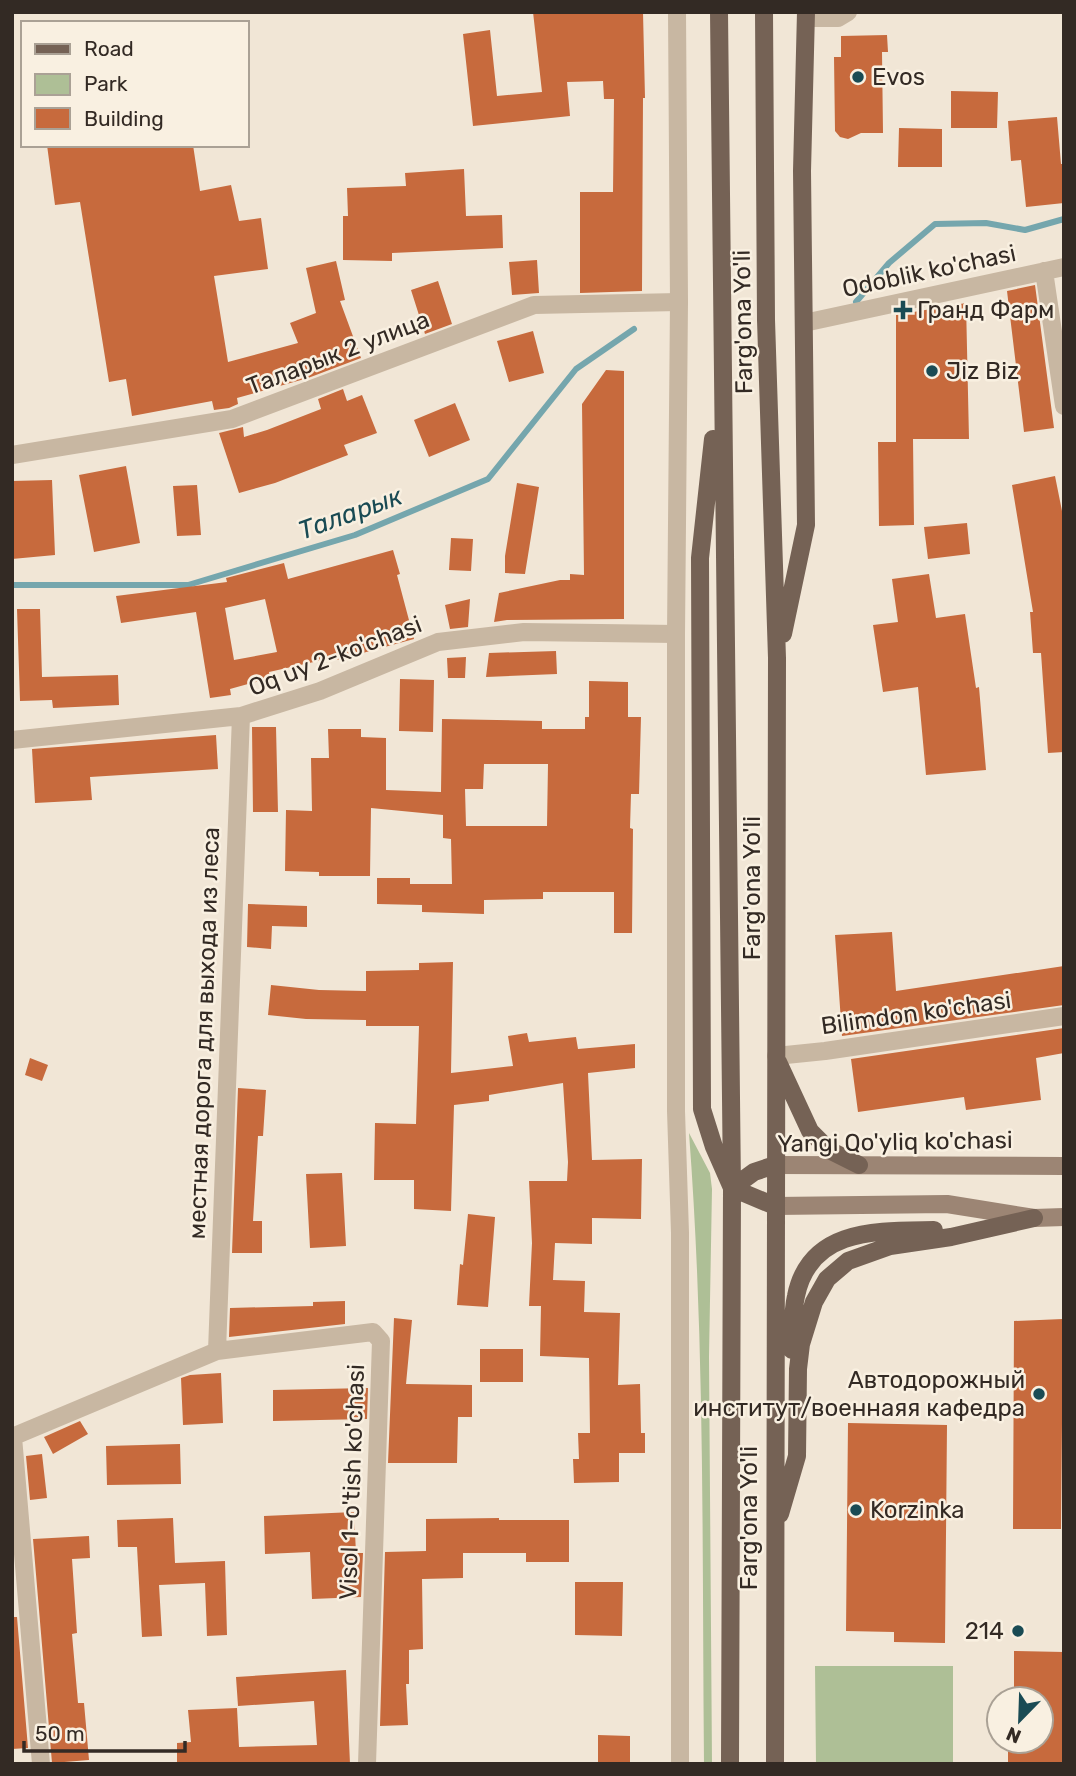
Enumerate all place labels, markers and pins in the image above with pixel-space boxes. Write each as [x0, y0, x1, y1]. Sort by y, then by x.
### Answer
place label: Evos [872, 63, 925, 91]
marker: Evos [850, 69, 866, 85]
place label: Гранд Фарм [917, 296, 1054, 324]
marker: Гранд Фарм [895, 302, 911, 318]
place label: Jiz Biz [946, 357, 1019, 385]
marker: Jiz Biz [924, 363, 940, 379]
place label: Автодорожный институт/военнаяя кафедра [693, 1366, 1025, 1422]
marker: Автодорожный институт/военнаяя кафедра [1031, 1386, 1047, 1402]
place label: Korzinka [870, 1496, 965, 1524]
marker: Korzinka [848, 1502, 864, 1518]
place label: 214 [965, 1617, 1004, 1645]
marker: 214 [1010, 1623, 1026, 1639]

